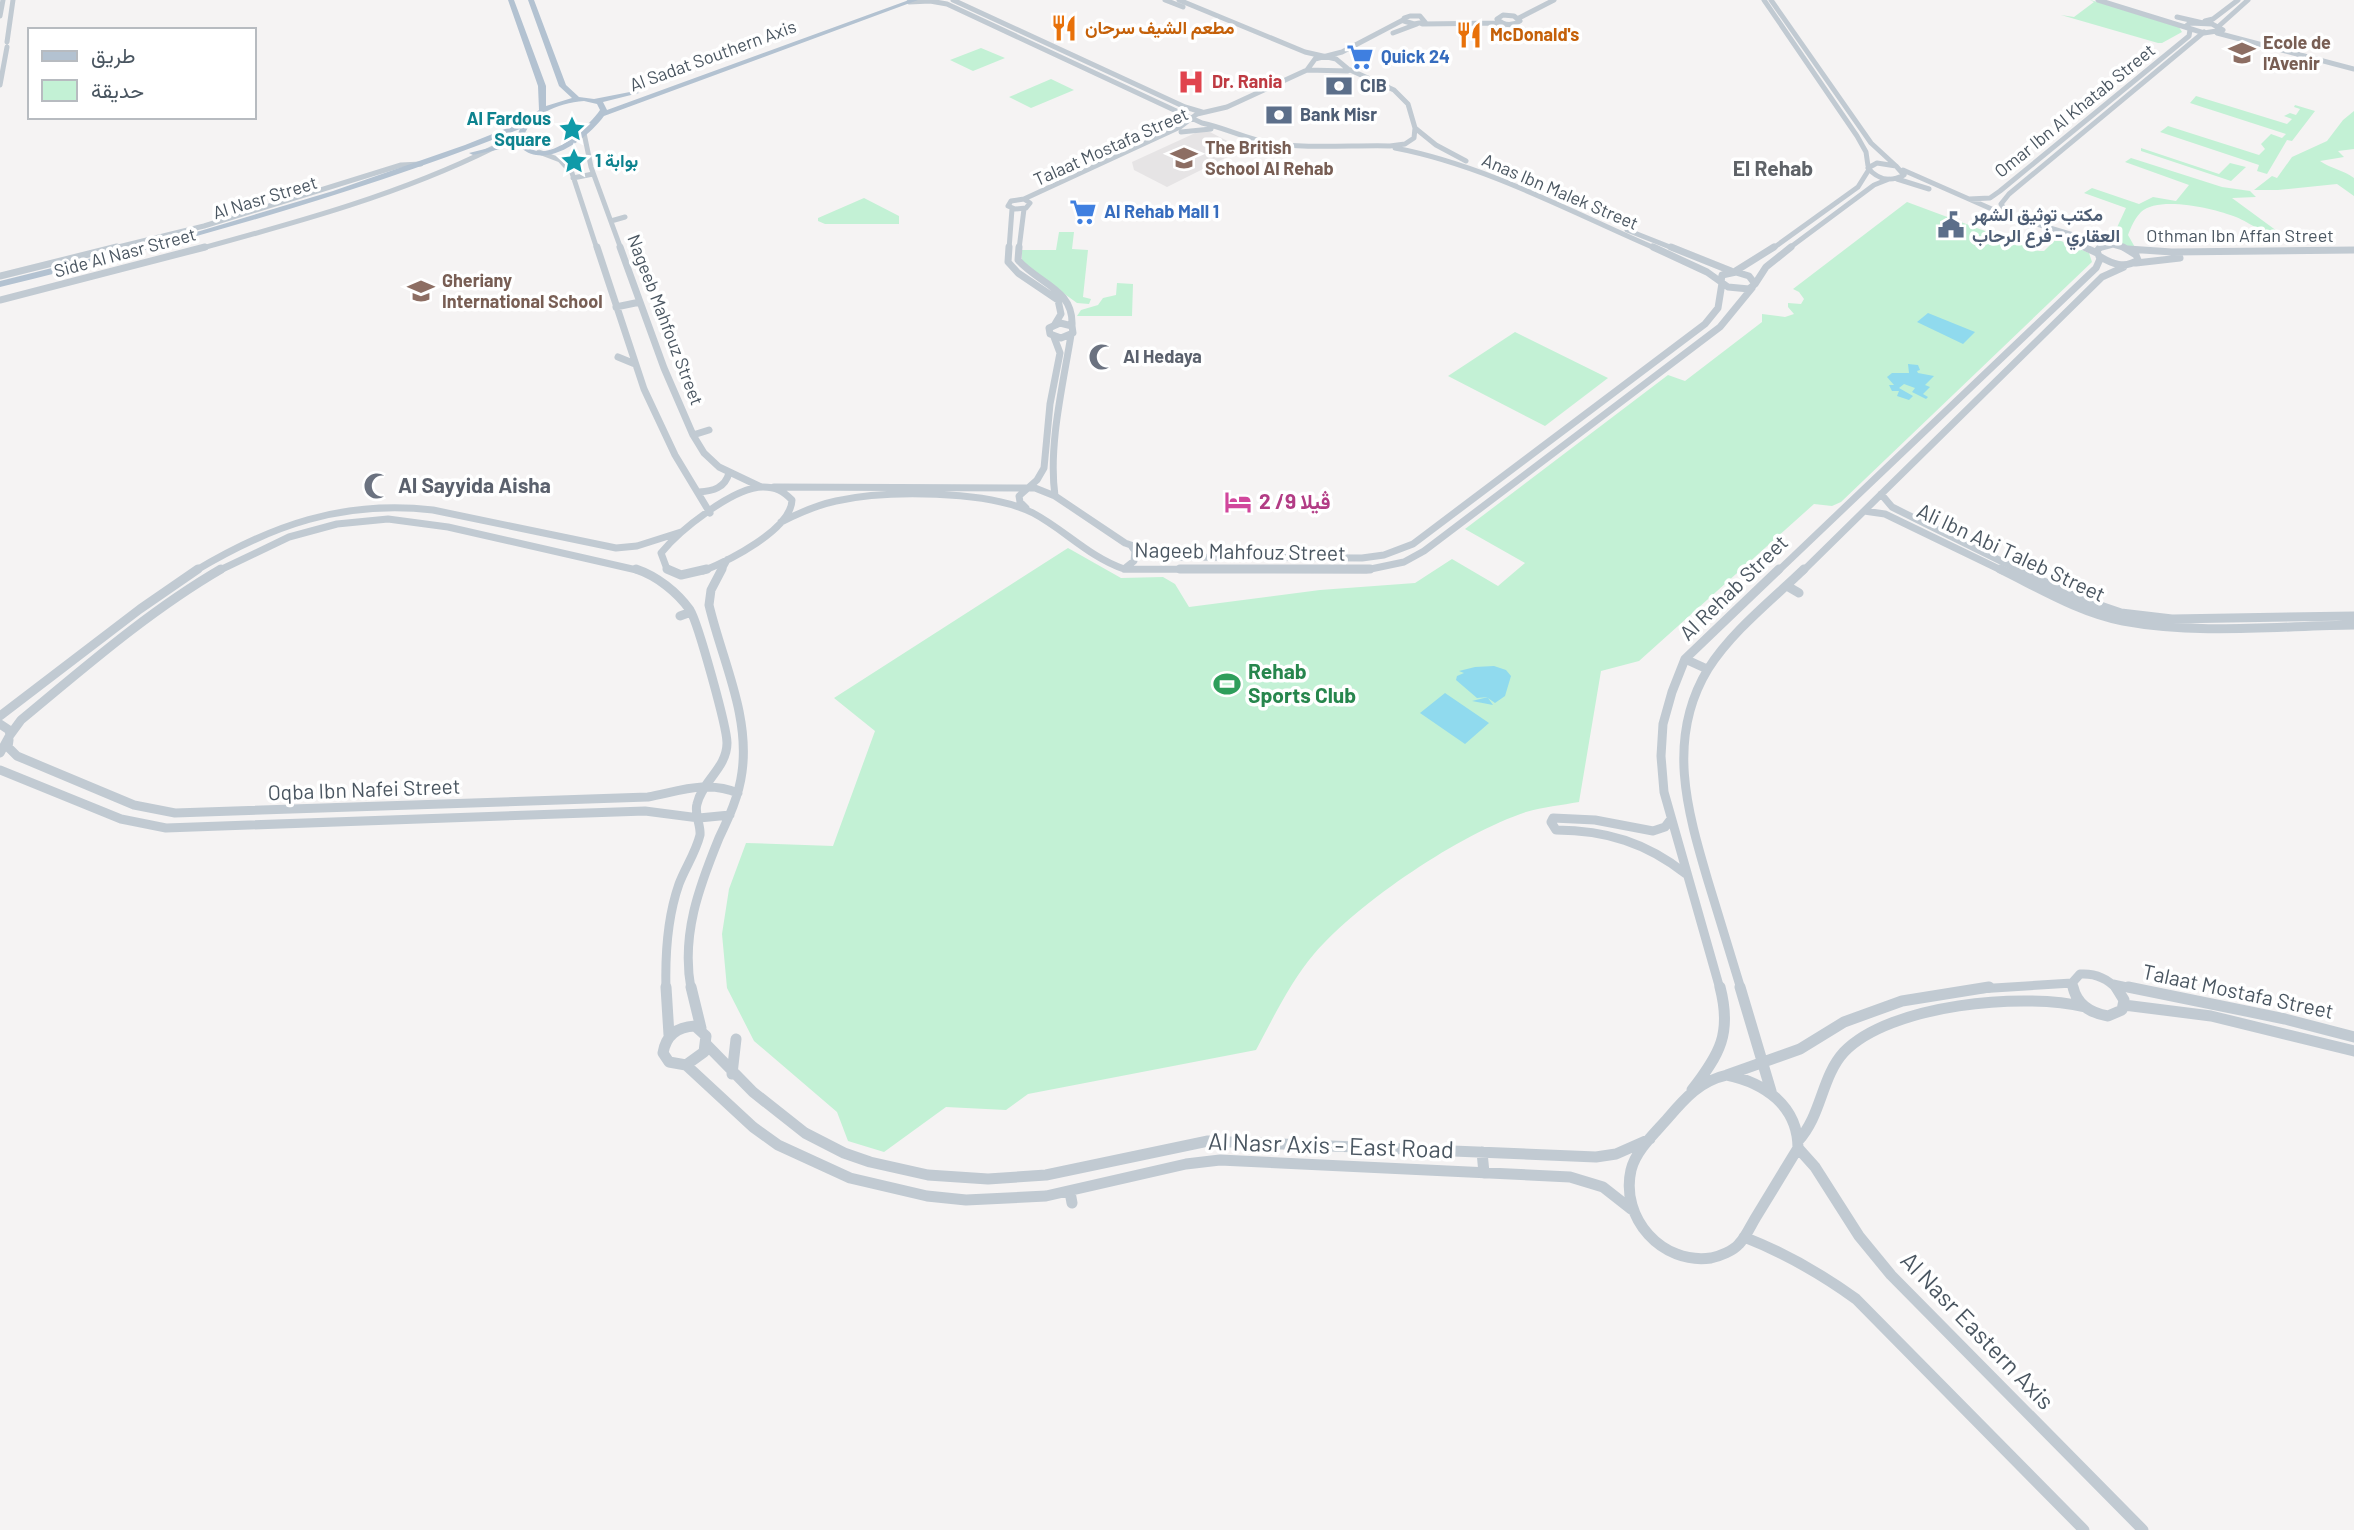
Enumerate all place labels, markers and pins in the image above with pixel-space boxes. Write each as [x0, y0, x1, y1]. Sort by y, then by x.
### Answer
restaurant icon: مطعم الشيف سرحان [1049, 13, 1079, 43]
place label: مطعم الشيف سرحان [1085, 16, 1235, 40]
restaurant icon: McDonald's [1454, 20, 1484, 50]
place label: McDonald's [1490, 23, 1579, 45]
place label: Ecole de l'Avenir [2263, 31, 2331, 74]
school or university icon: Ecole de l'Avenir [2227, 38, 2257, 68]
supermarket icon: Quick 24 [1345, 42, 1375, 72]
place label: Quick 24 [1381, 45, 1450, 67]
hospital icon: Dr. Rania [1176, 67, 1206, 97]
place label: Dr. Rania [1212, 70, 1282, 92]
bank icon: CIB [1324, 71, 1354, 101]
place label: CIB [1360, 74, 1387, 96]
bank icon: Bank Misr [1264, 100, 1294, 130]
place label: Bank Misr [1300, 103, 1377, 125]
place label: Al Fardous Square [467, 107, 551, 150]
place icon: Al Fardous Square [557, 114, 587, 144]
place label: The British School Al Rehab [1205, 136, 1334, 179]
school or university icon: The British School Al Rehab [1169, 143, 1199, 173]
place icon: بوابة 1 [559, 146, 589, 176]
place label: بوابة 1 [595, 149, 638, 172]
supermarket icon: Al Rehab Mall 1 [1068, 197, 1098, 227]
place label: Al Rehab Mall 1 [1104, 200, 1219, 222]
place label: مكتب توثيق الشهر العقاري - فرع الرحاب [1971, 203, 2120, 251]
public building icon: مكتب توثيق الشهر العقاري - فرع الرحاب [1936, 210, 1966, 240]
place label: Gheriany International School [442, 269, 603, 312]
school or university icon: Gheriany International School [406, 276, 436, 306]
mosque icon: Al Hedaya [1087, 342, 1117, 372]
place label: Al Hedaya [1123, 345, 1202, 367]
mosque icon: Al Sayyida Aisha [362, 471, 392, 501]
place label: Al Sayyida Aisha [398, 472, 551, 497]
hotel icon: ڤيلا 9/ 2 [1223, 487, 1253, 517]
place label: ڤيلا 9/ 2 [1259, 488, 1331, 514]
place label: Rehab Sports Club [1248, 658, 1356, 707]
sports icon: Rehab Sports Club [1212, 669, 1242, 699]

